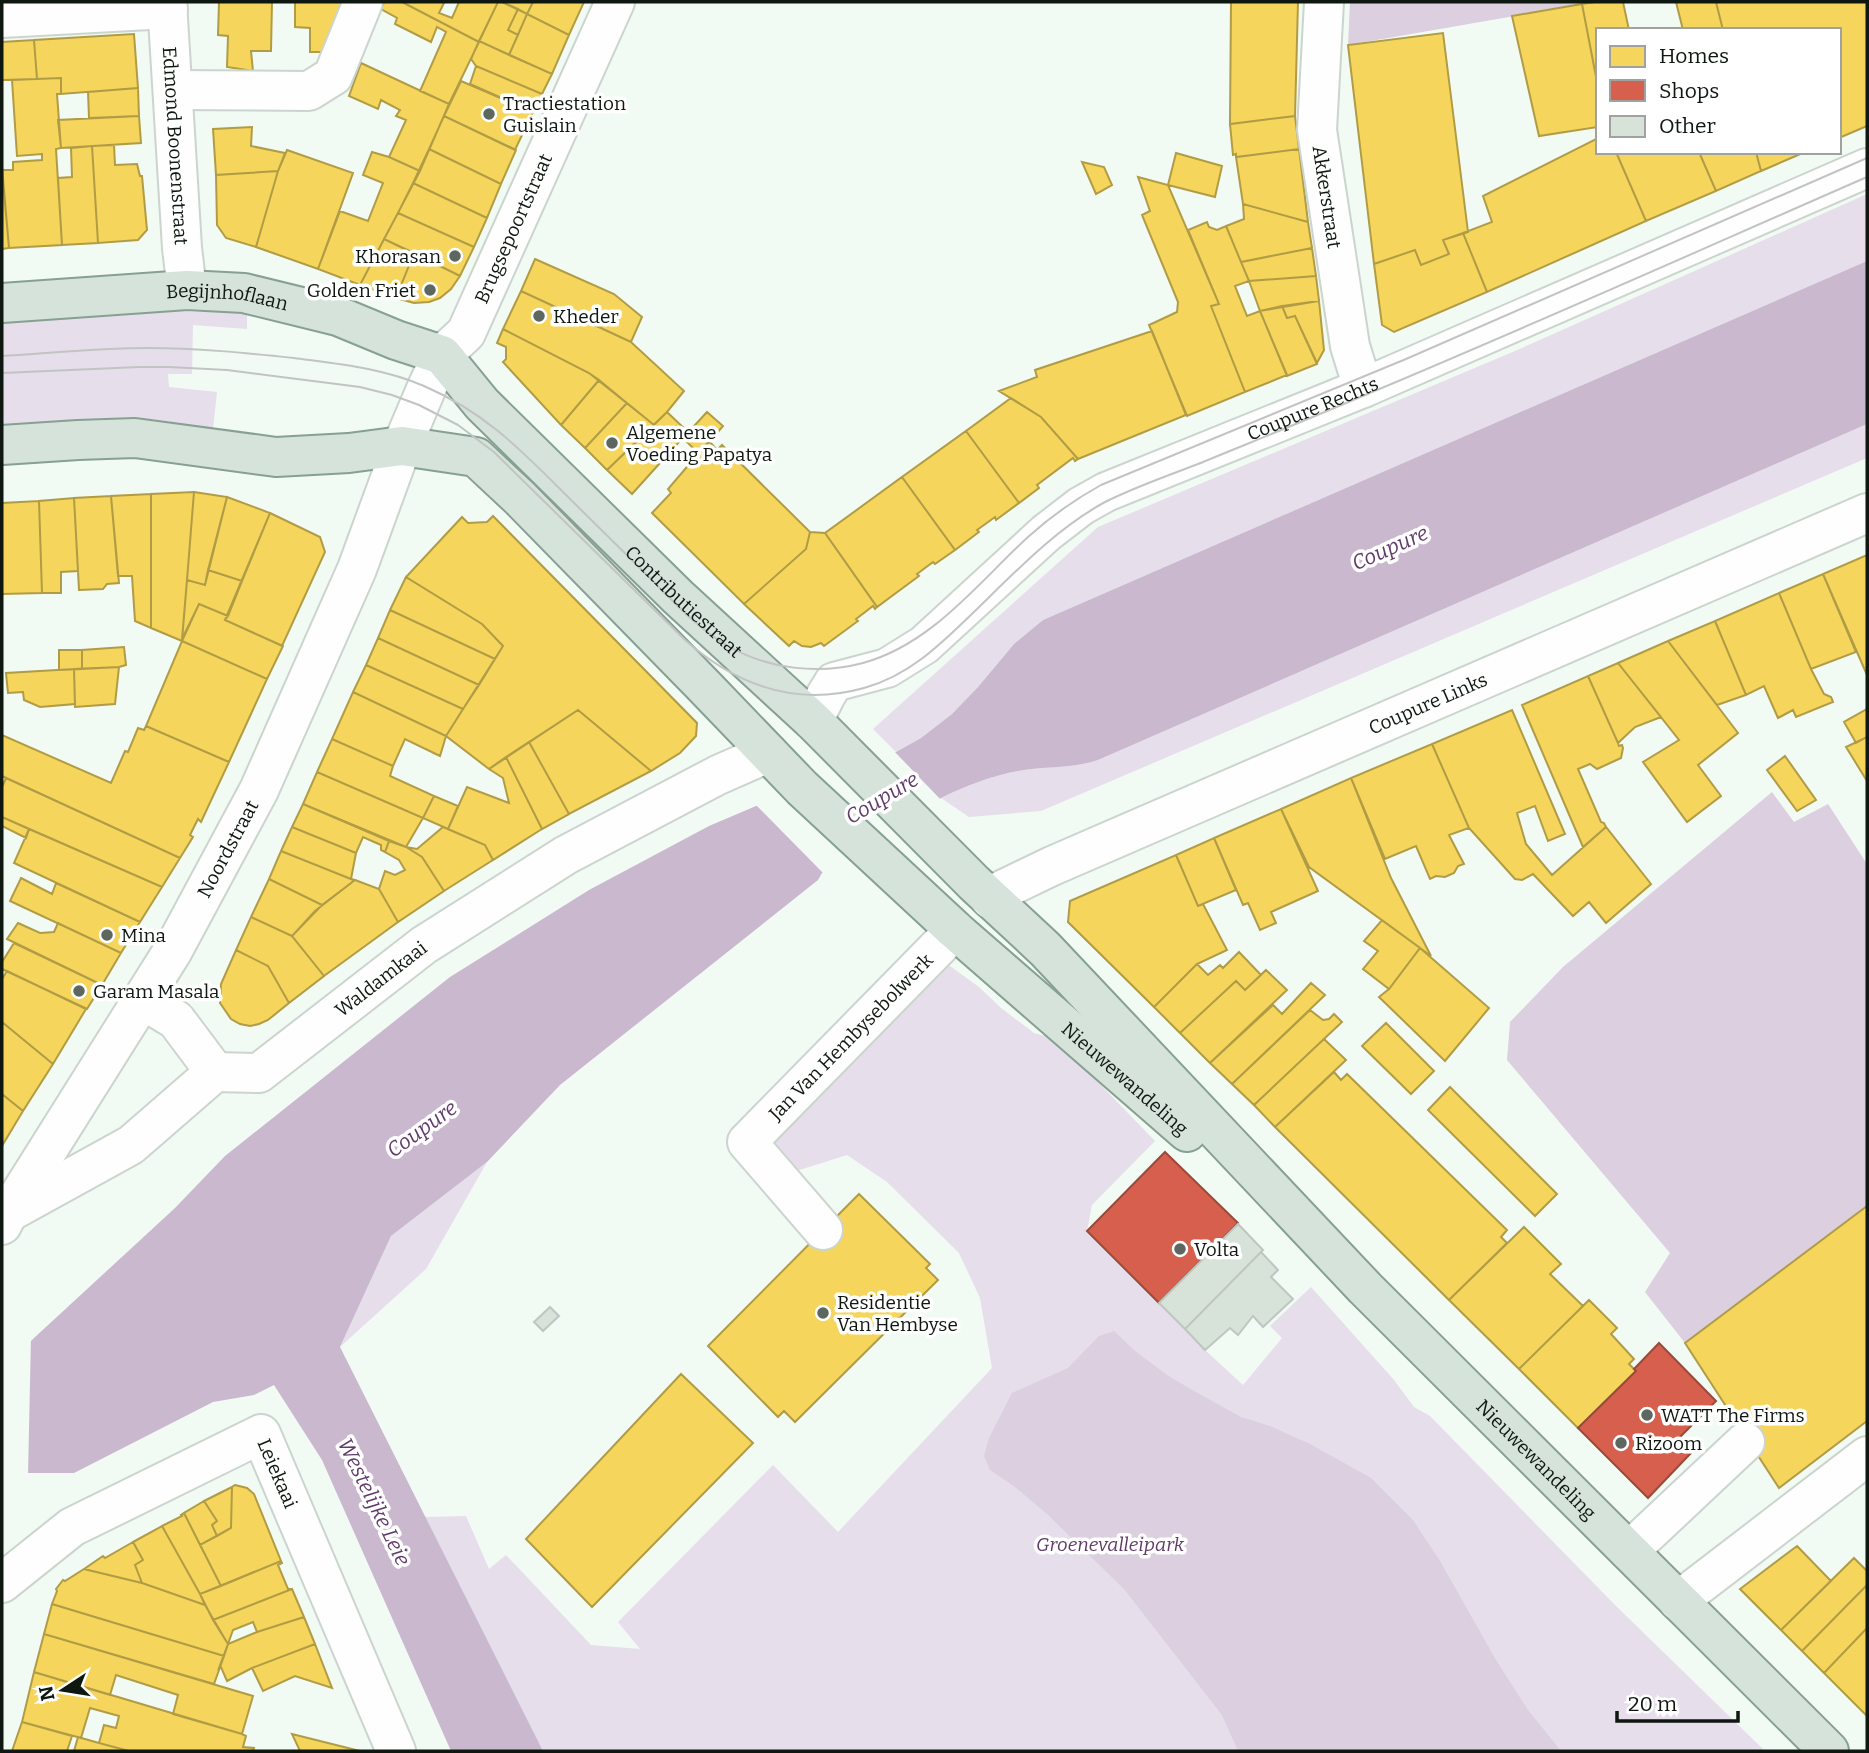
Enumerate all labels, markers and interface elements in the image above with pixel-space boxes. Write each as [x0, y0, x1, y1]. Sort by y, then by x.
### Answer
legend [1596, 28, 1841, 154]
text: Homes [1659, 43, 1729, 69]
street label: Edmond Boonenstraat [158, 46, 193, 246]
text: Shops [1659, 78, 1719, 104]
place label: Tractiestation Guislain [503, 92, 626, 137]
marker: Tractiestation Guislain [481, 106, 497, 122]
text: Other [1659, 113, 1716, 139]
street label: Akkerstraat [1308, 144, 1346, 250]
street label: Brugsepoortstraat [469, 150, 557, 307]
place label: Khorasan [355, 245, 441, 268]
marker: Khorasan [447, 248, 463, 264]
street label: Begijnhoflaan [165, 278, 291, 315]
place label: Golden Friet [307, 279, 416, 302]
marker: Golden Friet [422, 282, 438, 298]
place label: Kheder [553, 305, 619, 328]
marker: Kheder [531, 308, 547, 324]
street label: Coupure Rechts [1244, 371, 1382, 445]
place label: Algemene Voeding Papatya [626, 421, 773, 466]
marker: Algemene Voeding Papatya [604, 435, 620, 451]
water label: Coupure [1348, 520, 1432, 576]
street label: Contributiestraat [621, 540, 747, 662]
street label: Coupure Links [1365, 667, 1491, 739]
water label: Coupure [841, 766, 924, 830]
street label: Noordstraat [192, 796, 263, 901]
place label: Mina [121, 924, 167, 947]
marker: Mina [99, 927, 115, 943]
street label: Waldamkaai [330, 936, 431, 1021]
street label: Jan Van Hembysebolwerk [763, 948, 937, 1125]
place label: Garam Masala [93, 980, 220, 1003]
marker: Garam Masala [71, 983, 87, 999]
street label: Nieuwewandeling [1057, 1017, 1194, 1140]
water label: Coupure [382, 1095, 463, 1163]
place label: Volta [1194, 1238, 1240, 1261]
marker: Volta [1172, 1241, 1188, 1257]
place label: Residentie Van Hembyse [837, 1291, 958, 1336]
marker: Residentie Van Hembyse [815, 1305, 831, 1321]
street label: Nieuwewandeling [1472, 1394, 1602, 1524]
place label: WATT The Firms [1661, 1404, 1805, 1427]
marker: WATT The Firms [1639, 1407, 1655, 1423]
place label: Rizoom [1635, 1432, 1702, 1455]
water label: Westelijke Leie [332, 1434, 416, 1570]
street label: Leiekaai [253, 1435, 303, 1512]
marker: Rizoom [1613, 1435, 1629, 1451]
park label: Groenevalleipark [1036, 1533, 1185, 1556]
north arrow [28, 1655, 98, 1725]
scale bar [1617, 1680, 1738, 1724]
text: N [34, 1684, 60, 1703]
text: 20 m [1628, 1691, 1677, 1717]

